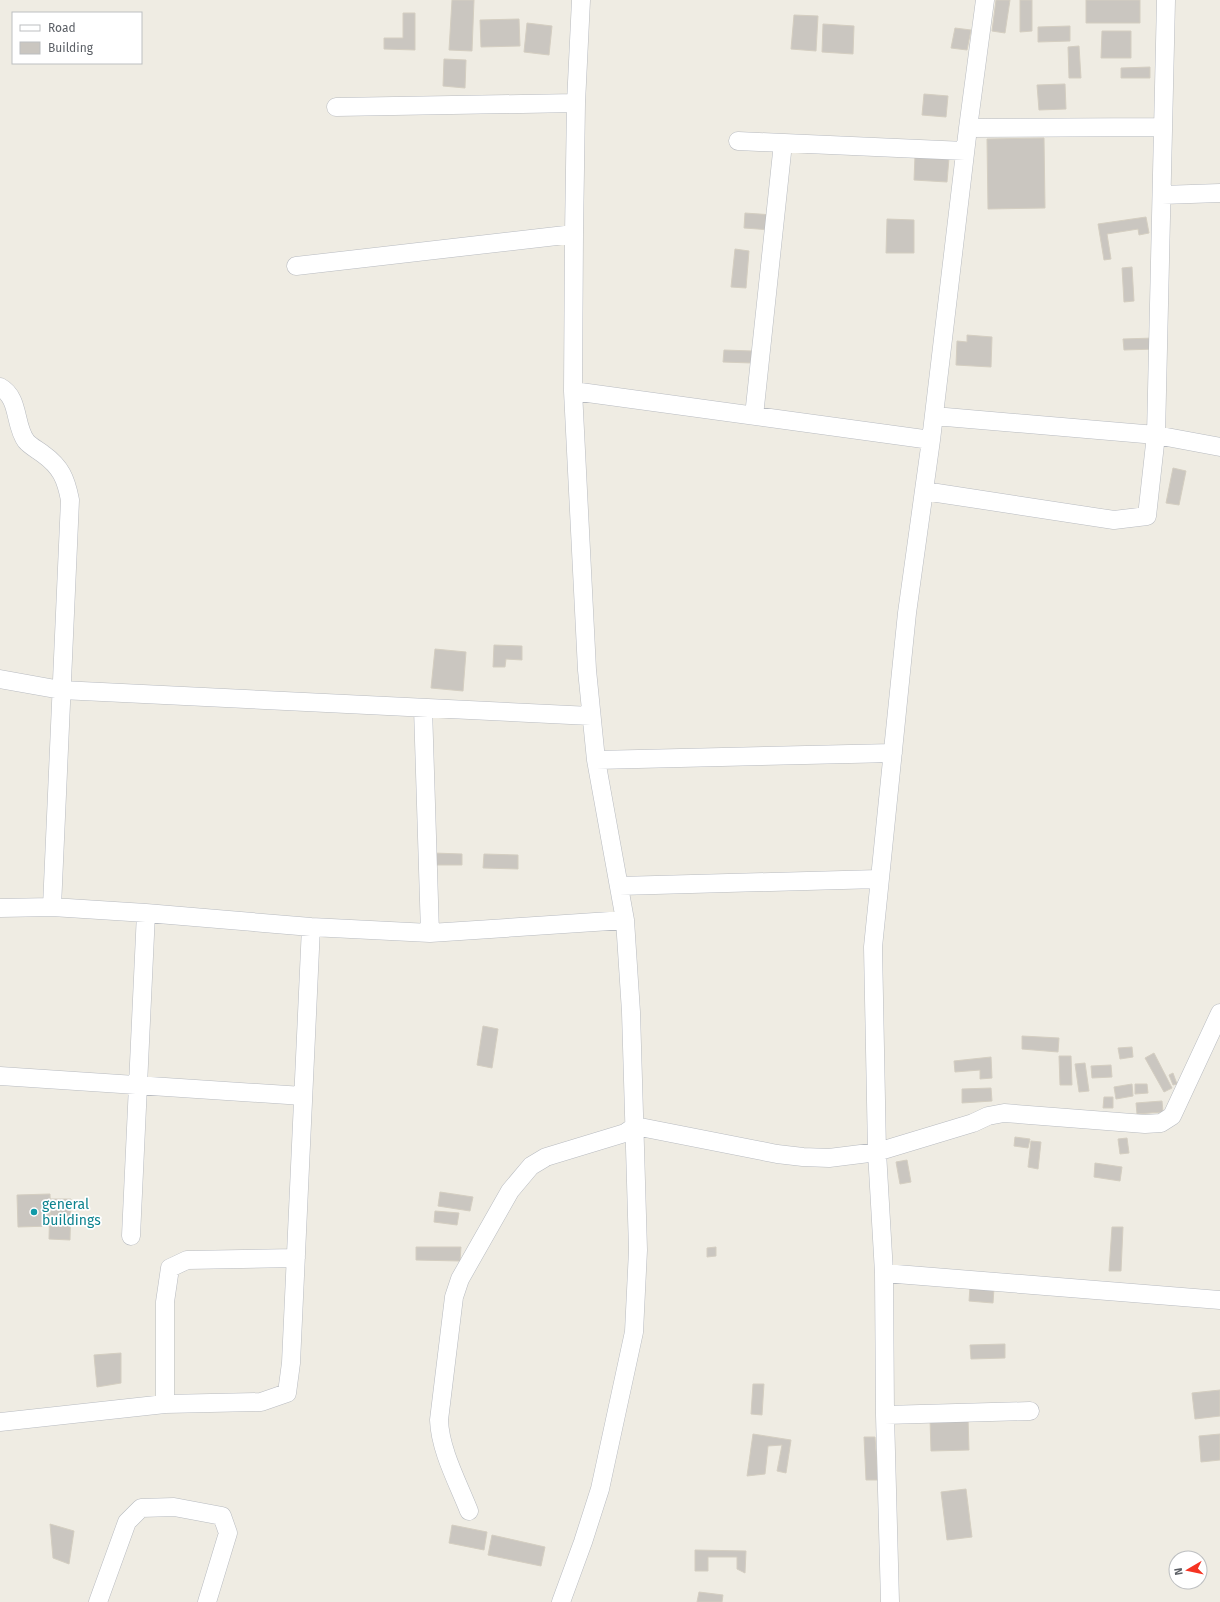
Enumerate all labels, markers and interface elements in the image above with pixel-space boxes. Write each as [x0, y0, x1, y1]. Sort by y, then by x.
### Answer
legend [12, 12, 142, 64]
text: Road [48, 21, 76, 35]
text: Building [48, 41, 94, 55]
place label: general buildings [42, 1196, 101, 1229]
marker: general buildings [29, 1207, 39, 1217]
north arrow [1168, 1550, 1208, 1590]
text: N [1172, 1567, 1186, 1576]

